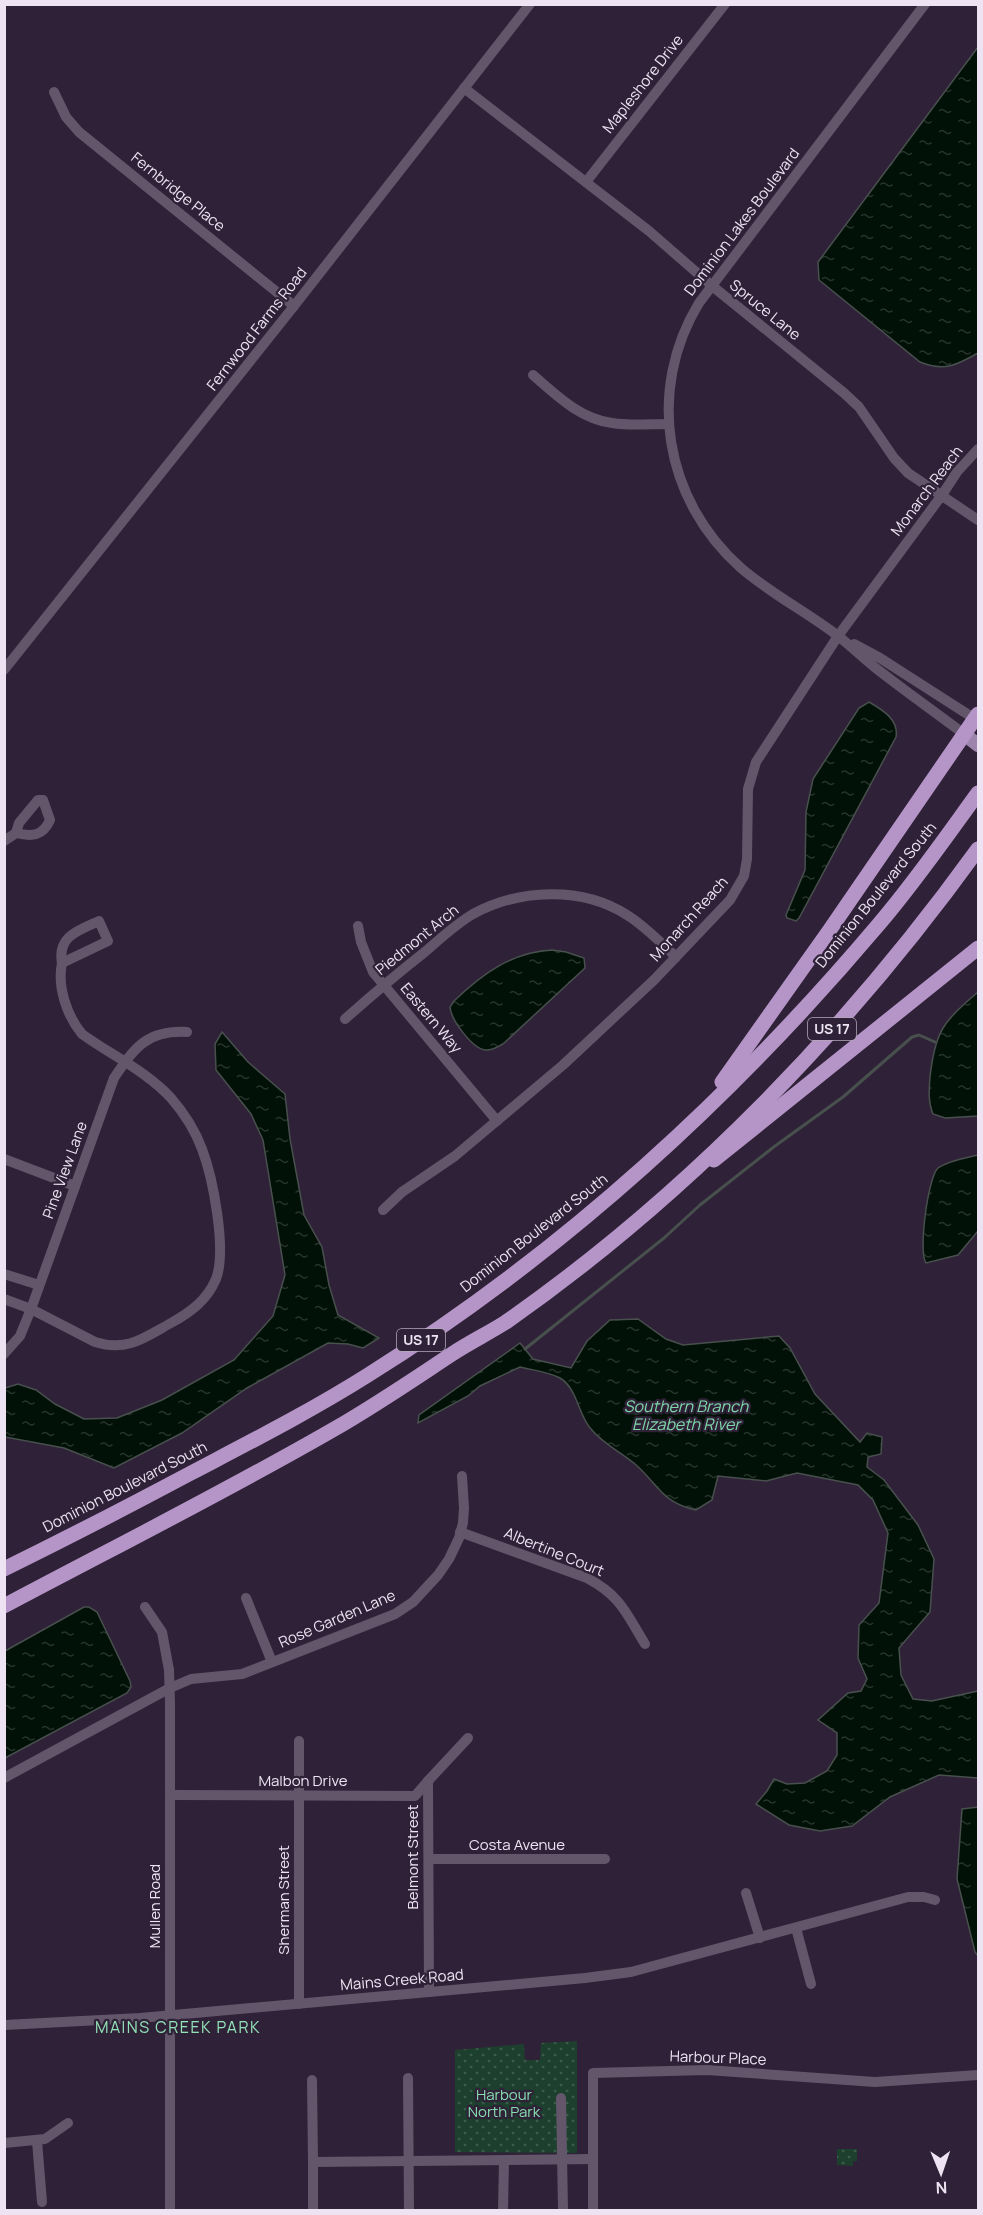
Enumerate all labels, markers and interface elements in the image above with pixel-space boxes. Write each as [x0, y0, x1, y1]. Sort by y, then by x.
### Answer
street label: Mapleshore Drive [597, 30, 688, 137]
street label: Dominion Lakes Boulevard [679, 144, 804, 300]
street label: Fernbridge Place [127, 147, 230, 236]
street label: Fernwood Farms Road [202, 263, 311, 395]
street label: Spruce Lane [725, 274, 805, 345]
street label: Monarch Reach [886, 441, 967, 540]
street label: Dominion Boulevard South [810, 817, 941, 972]
street label: Monarch Reach [645, 872, 733, 966]
street label: Piedmont Arch [371, 899, 463, 980]
street label: Eastern Way [396, 978, 467, 1057]
road number: US 17 [808, 1018, 856, 1040]
street label: Pine View Lane [37, 1118, 92, 1221]
street label: Dominion Boulevard South [456, 1168, 612, 1297]
road number: US 17 [397, 1329, 445, 1351]
water label: Southern Branch Elizabeth River [624, 1395, 749, 1435]
street label: Dominion Boulevard South [39, 1436, 211, 1537]
street label: Albertine Court [501, 1522, 607, 1581]
street label: Rose Garden Lane [275, 1584, 399, 1653]
street label: Malbon Drive [258, 1770, 348, 1791]
street label: Belmont Street [402, 1805, 423, 1909]
street label: Costa Avenue [469, 1834, 565, 1855]
street label: Sherman Street [273, 1845, 294, 1955]
street label: Mullen Road [144, 1864, 165, 1948]
street label: Mains Creek Road [339, 1964, 465, 1995]
district label: MAINS CREEK PARK [95, 2016, 261, 2038]
street label: Harbour Place [669, 2045, 767, 2070]
park label: Harbour North Park [468, 2084, 541, 2122]
north arrow [911, 2143, 971, 2203]
text: N [935, 2177, 948, 2199]

